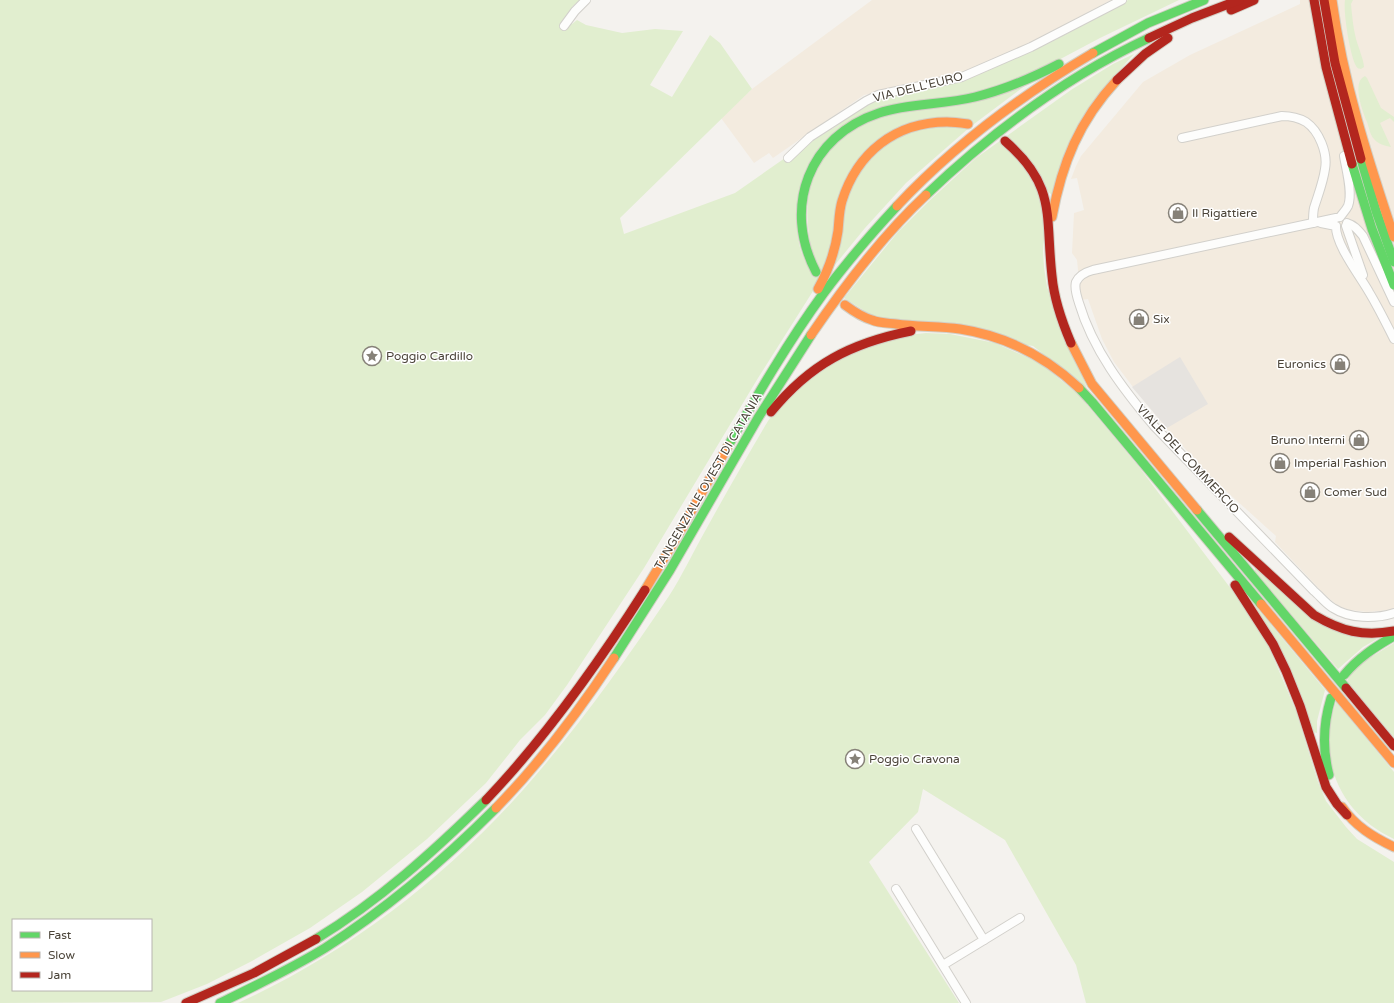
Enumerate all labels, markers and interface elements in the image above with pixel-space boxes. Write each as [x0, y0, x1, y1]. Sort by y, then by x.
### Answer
street label: VIA DELL'EURO [872, 69, 965, 105]
shop icon: Il Rigattiere [1167, 202, 1189, 224]
place label: Il Rigattiere [1192, 206, 1257, 220]
shop icon: Six [1128, 308, 1150, 330]
place label: Six [1153, 312, 1170, 326]
place icon: Poggio Cardillo [361, 345, 383, 367]
place label: Poggio Cardillo [386, 349, 473, 363]
shop icon: Euronics [1329, 353, 1351, 375]
place label: Euronics [1277, 357, 1326, 371]
street label: TANGENZIALE OVEST DI CATANIA [651, 390, 765, 572]
street label: VIALE DEL COMMERCIO [1134, 402, 1242, 517]
shop icon: Bruno Interni [1348, 429, 1370, 451]
place label: Bruno Interni [1270, 433, 1345, 447]
shop icon: Imperial Fashion [1269, 452, 1291, 474]
place label: Imperial Fashion [1294, 456, 1387, 470]
shop icon: Comer Sud [1299, 481, 1321, 503]
place label: Comer Sud [1324, 485, 1387, 499]
place icon: Poggio Cravona [844, 748, 866, 770]
place label: Poggio Cravona [869, 752, 960, 766]
legend [12, 919, 152, 991]
text: Fast [48, 928, 72, 942]
text: Slow [48, 948, 75, 962]
text: Jam [48, 968, 71, 982]

